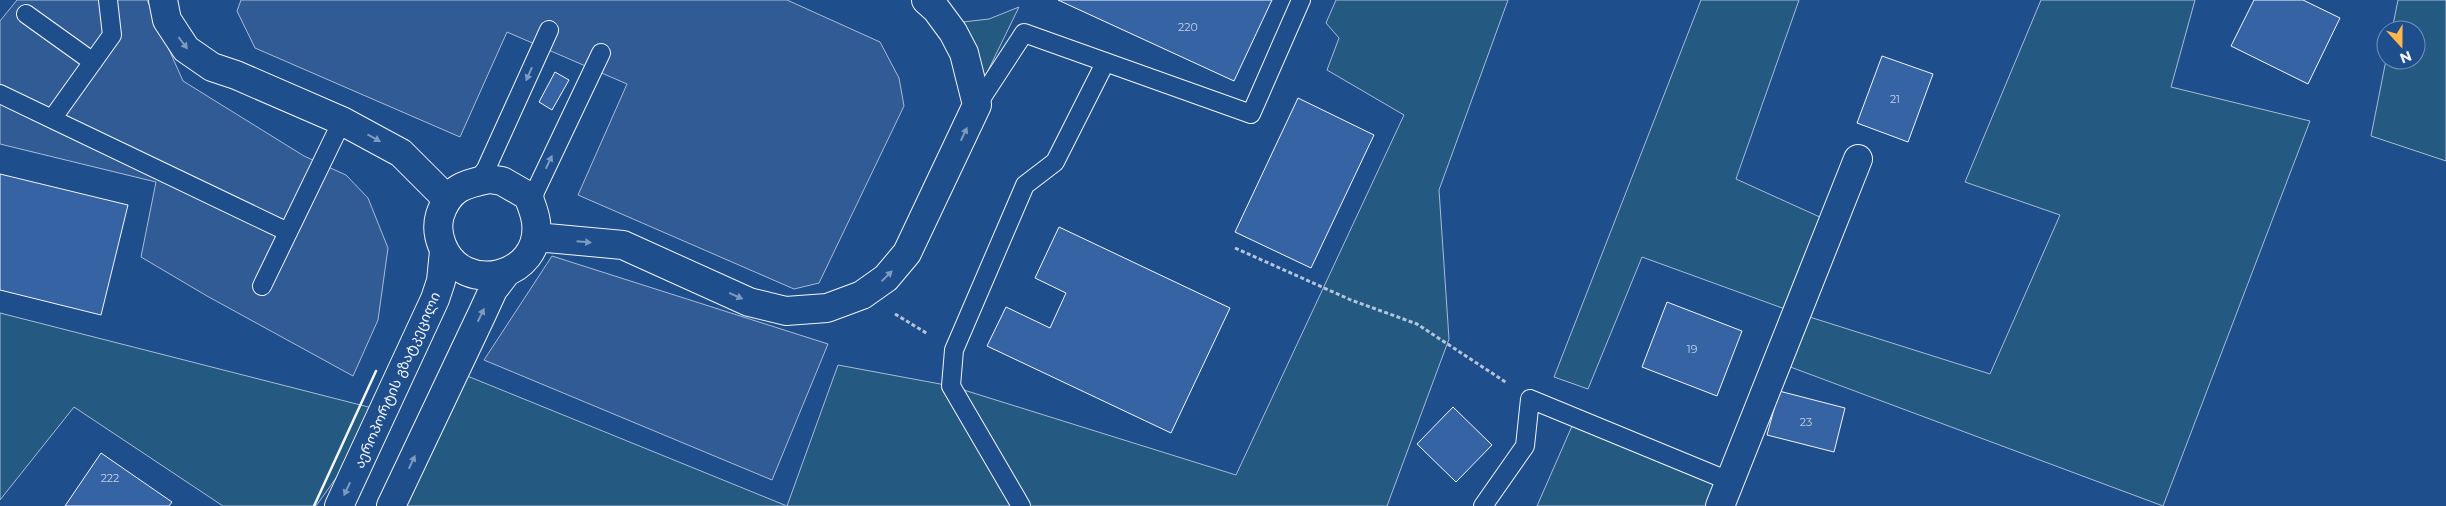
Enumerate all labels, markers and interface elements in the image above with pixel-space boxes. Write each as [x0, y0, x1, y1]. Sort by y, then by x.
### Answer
house number: 220 [1178, 20, 1198, 34]
north arrow [2376, 20, 2426, 70]
one-way arrow [178, 36, 188, 50]
text: N [2397, 47, 2414, 68]
one-way arrow [525, 67, 533, 81]
house number: 21 [1890, 92, 1900, 106]
one-way arrow [960, 127, 968, 141]
one-way arrow [366, 134, 381, 142]
one-way arrow [545, 155, 553, 169]
one-way arrow [576, 238, 592, 246]
one-way arrow [880, 270, 892, 282]
street label: აეროპორტის გზატკეცილი [350, 289, 444, 471]
one-way arrow [729, 293, 743, 301]
one-way arrow [478, 308, 486, 322]
house number: 19 [1687, 342, 1698, 356]
house number: 23 [1800, 415, 1812, 429]
one-way arrow [408, 455, 416, 469]
house number: 222 [101, 471, 119, 485]
one-way arrow [343, 482, 351, 496]

